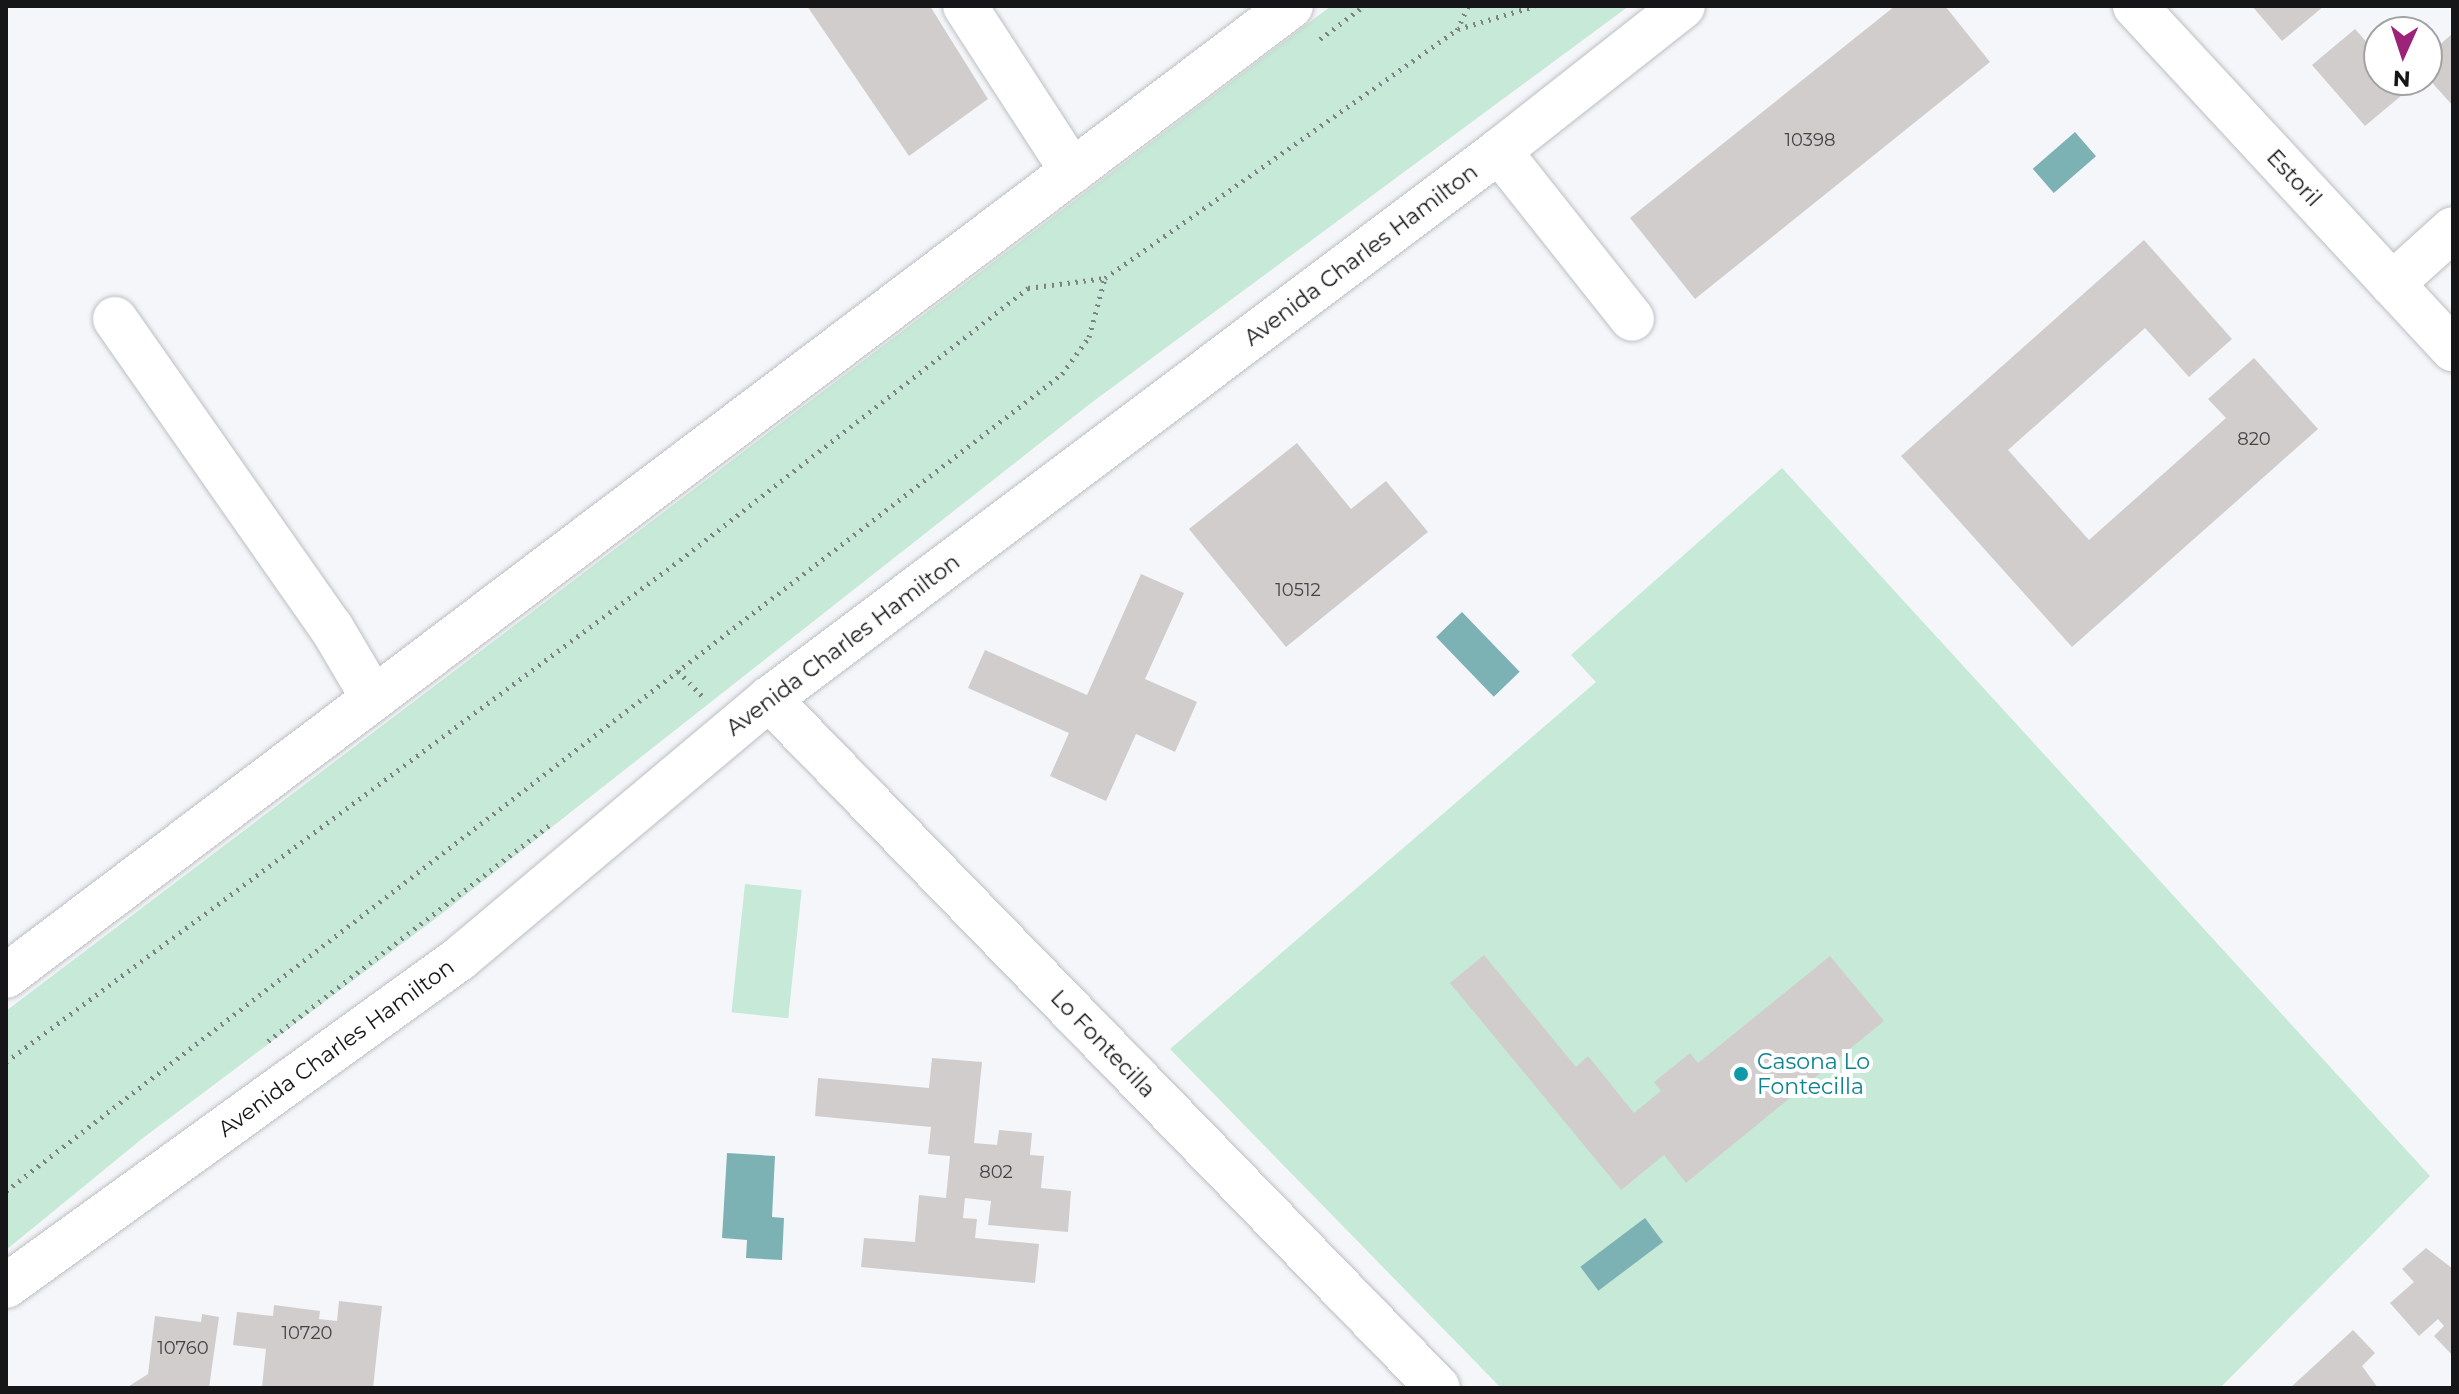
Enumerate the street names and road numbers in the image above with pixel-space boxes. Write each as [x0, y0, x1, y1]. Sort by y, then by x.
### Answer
street label: Estoril [2261, 144, 2327, 212]
street label: Avenida Charles Hamilton [1239, 159, 1483, 351]
street label: Avenida Charles Hamilton [721, 549, 965, 741]
street label: Avenida Charles Hamilton [213, 953, 459, 1143]
street label: Lo Fontecilla [1045, 985, 1161, 1103]

